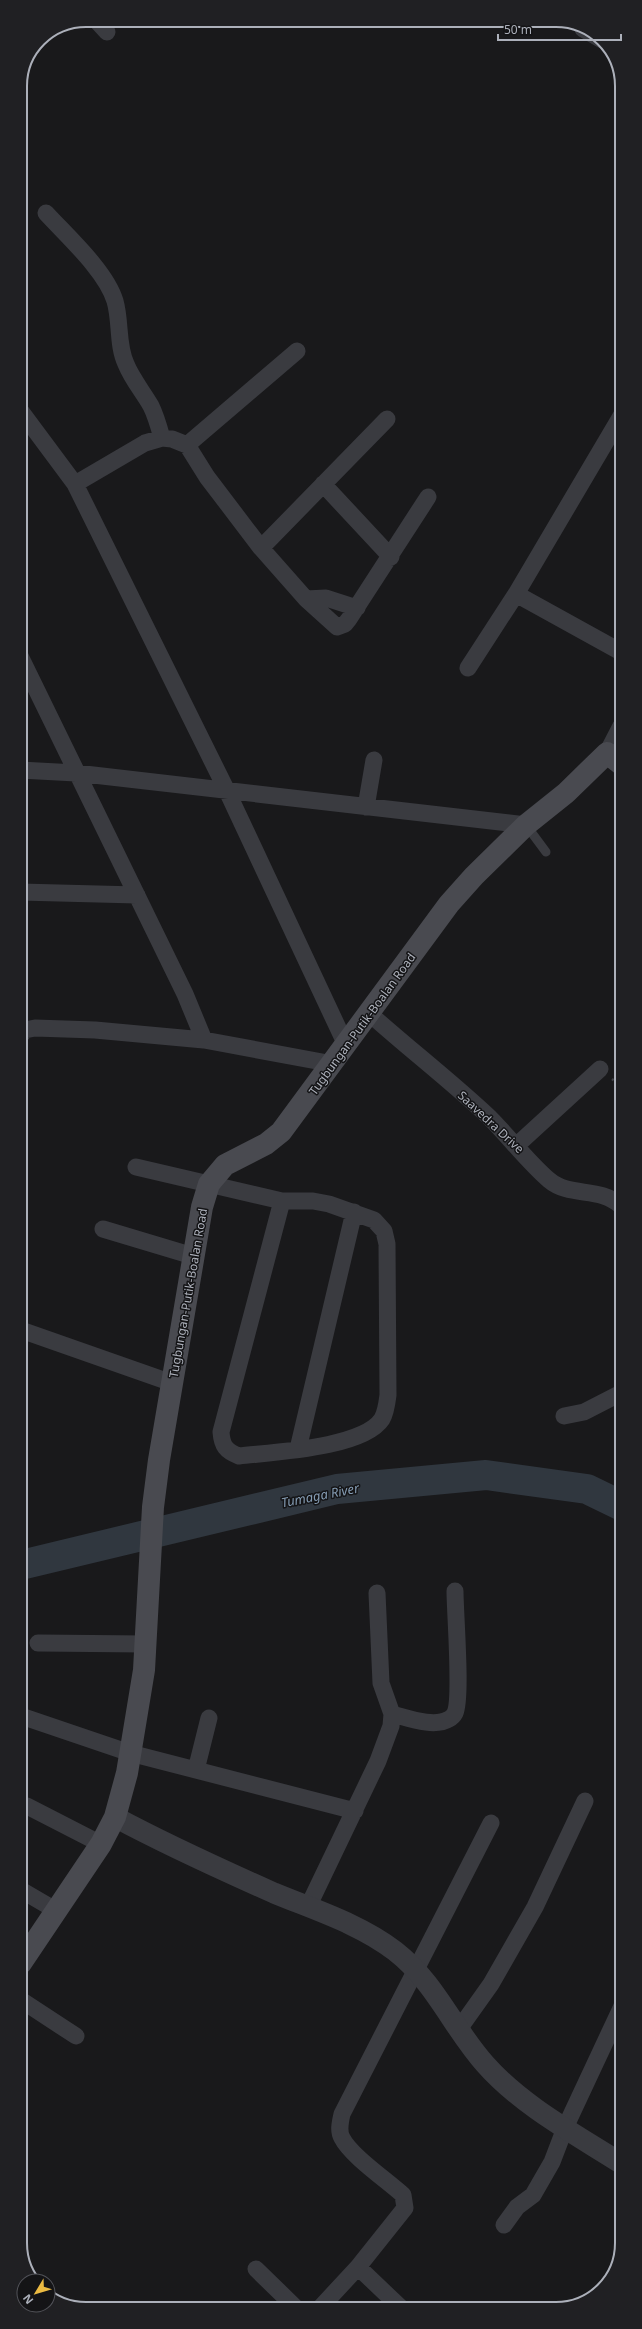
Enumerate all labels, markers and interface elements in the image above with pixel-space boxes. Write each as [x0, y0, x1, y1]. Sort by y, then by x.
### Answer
scale bar [498, 16, 621, 42]
text: 50 m [504, 21, 532, 38]
street label: Tugbungan-Putik-Boalan Road [305, 949, 419, 1099]
street label: Saavedra Drive [454, 1087, 528, 1157]
street label: Tugbungan-Putik-Boalan Road [165, 1207, 211, 1379]
water label: Tumaga River [280, 1478, 361, 1511]
north arrow [16, 2273, 56, 2313]
text: N [19, 2291, 36, 2308]

